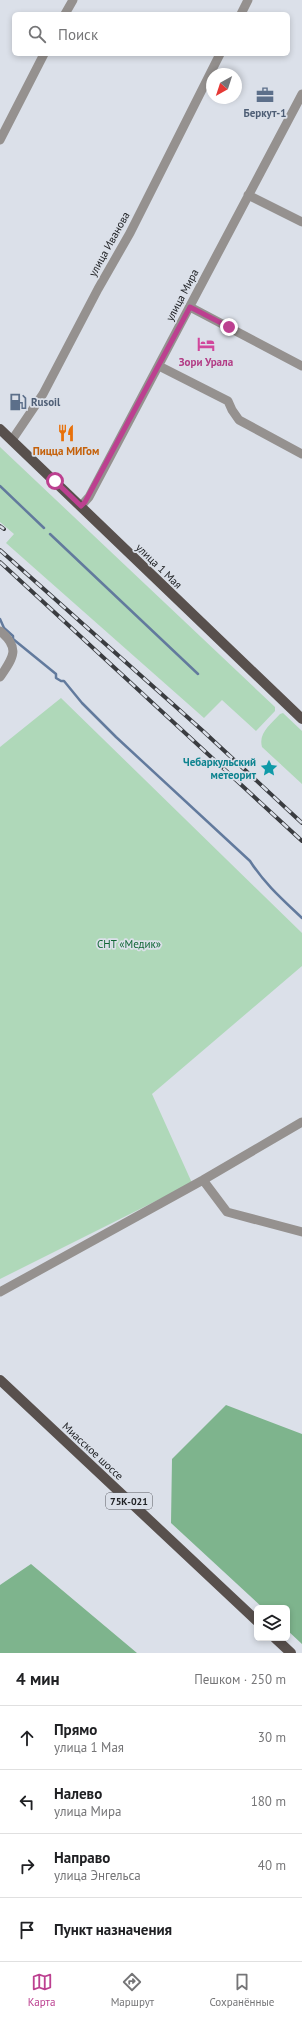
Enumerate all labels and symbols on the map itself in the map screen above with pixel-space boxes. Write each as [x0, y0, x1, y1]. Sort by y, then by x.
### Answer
north arrow [206, 68, 242, 104]
office icon: Беркут-1 [255, 85, 275, 105]
place label: Беркут-1 [243, 106, 287, 120]
street label: улица Иванова [85, 209, 133, 279]
street label: улица Мира [162, 267, 202, 323]
route end [220, 318, 238, 336]
hotel icon: Зори Урала [196, 334, 216, 354]
place label: Зори Урала [179, 355, 233, 369]
fuel station icon: Rusoil [8, 392, 28, 412]
place label: Rusoil [31, 395, 61, 409]
restaurant icon: Пицца МИГом [56, 423, 76, 443]
place label: Пицца МИГом [33, 444, 99, 458]
route start [46, 472, 64, 490]
street label: улица 1 Мая [133, 540, 185, 592]
place label: Чебаркульский метеорит [183, 755, 256, 782]
place icon: Чебаркульский метеорит [259, 758, 279, 778]
park label: СНТ «Медик» [97, 937, 161, 951]
street label: Миасское шоссе [60, 1419, 127, 1483]
road number: 75К-021 [106, 1493, 152, 1509]

